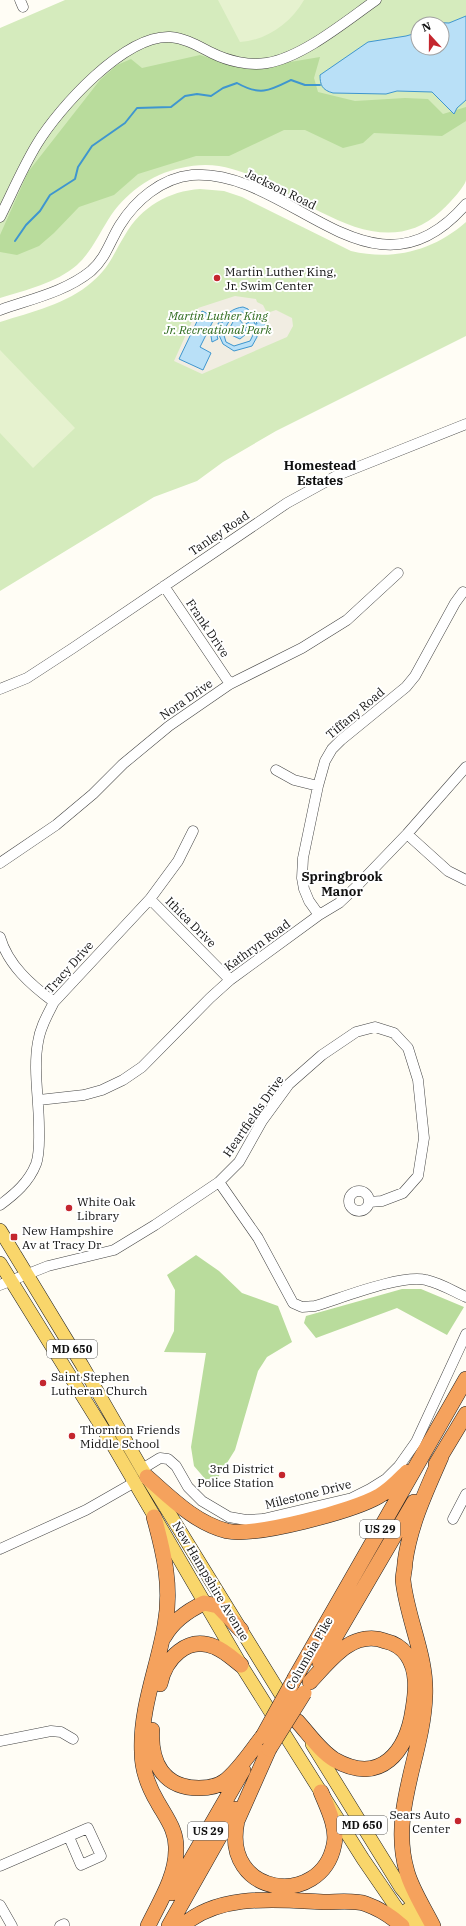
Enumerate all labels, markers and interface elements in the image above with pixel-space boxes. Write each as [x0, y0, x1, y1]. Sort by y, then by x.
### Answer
north arrow [410, 16, 450, 56]
text: N [420, 18, 433, 35]
street label: Jackson Road [243, 165, 319, 213]
place label: Martin Luther King, Jr. Swim Center [225, 264, 336, 293]
marker: Martin Luther King, Jr. Swim Center [212, 273, 222, 283]
park label: Martin Luther King Jr. Recreational Park [163, 308, 272, 337]
district label: Homestead Estates [284, 457, 356, 489]
street label: Tanley Road [186, 507, 252, 559]
street label: Frank Drive [183, 596, 233, 660]
street label: Nora Drive [157, 675, 215, 723]
street label: Tiffany Road [323, 684, 387, 742]
district label: Springbrook Manor [301, 868, 383, 900]
street label: Ithica Drive [163, 894, 219, 950]
street label: Kathryn Road [221, 916, 293, 974]
street label: Tracy Drive [42, 938, 96, 996]
street label: Heartfields Drive [219, 1072, 287, 1160]
place label: White Oak Library [77, 1194, 136, 1223]
marker: White Oak Library [64, 1203, 74, 1213]
place label: New Hampshire Av at Tracy Dr [22, 1223, 113, 1252]
marker: New Hampshire Av at Tracy Dr [9, 1232, 19, 1242]
road number: MD 650 [47, 1340, 97, 1358]
place label: Saint Stephen Lutheran Church [51, 1369, 148, 1398]
marker: Saint Stephen Lutheran Church [38, 1378, 48, 1388]
place label: Thornton Friends Middle School [80, 1422, 180, 1451]
marker: Thornton Friends Middle School [67, 1431, 77, 1441]
place label: 3rd District Police Station [197, 1461, 274, 1490]
marker: 3rd District Police Station [277, 1470, 287, 1480]
street label: Milestone Drive [263, 1476, 353, 1512]
street label: New Hampshire Avenue [169, 1519, 253, 1643]
road number: US 29 [360, 1520, 400, 1538]
street label: Columbia Pike [282, 1614, 336, 1692]
place label: Sears Auto Center [389, 1807, 451, 1836]
road number: MD 650 [337, 1816, 387, 1834]
marker: Sears Auto Center [453, 1816, 463, 1826]
road number: US 29 [188, 1822, 228, 1840]

